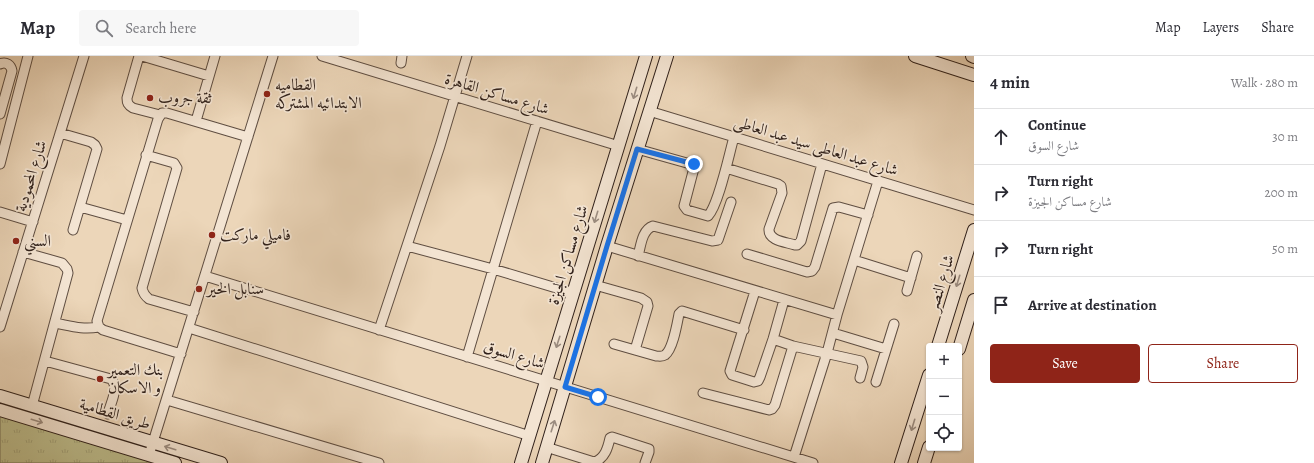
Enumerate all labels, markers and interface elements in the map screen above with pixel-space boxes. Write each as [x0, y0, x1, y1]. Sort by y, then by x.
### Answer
search box [79, 10, 359, 46]
text: Map [20, 15, 55, 41]
icon: search [93, 17, 115, 39]
text: Search here [125, 18, 197, 38]
text: Map [1155, 18, 1181, 37]
text: Layers [1203, 18, 1239, 37]
text: Share [1261, 18, 1294, 37]
street label: شارع مساكن القاهرة [442, 68, 552, 122]
text: 4 min [990, 71, 1030, 94]
place label: القطاميه الابتدائيه المشتركه [275, 74, 362, 114]
text: Walk · 280 m [1231, 74, 1298, 91]
place label: ثقة جروب [158, 87, 213, 109]
one-way arrow [631, 87, 638, 100]
marker: القطاميه الابتدائيه المشتركه [262, 89, 272, 99]
marker: ثقة جروب [145, 93, 155, 103]
street label: شارع عبد العاطى سيد عبد العاطى [731, 111, 901, 183]
text: Continue [1028, 115, 1086, 135]
icon: ahead [990, 126, 1012, 148]
text: 30 m [1272, 128, 1298, 145]
text: شارع السوق [1028, 137, 1079, 154]
street label: شارع المحمودية [10, 138, 54, 215]
route end [685, 155, 703, 173]
text: Turn right [1028, 171, 1093, 191]
icon: right [990, 182, 1012, 204]
text: 200 m [1265, 184, 1298, 201]
text: شارع مساكن الجيزة [1028, 193, 1112, 210]
street label: شارع مساكن الجيزة [542, 202, 596, 308]
one-way arrow [592, 211, 599, 224]
place label: فاميلي ماركت [220, 224, 291, 250]
place label: السني [24, 230, 51, 256]
marker: فاميلي ماركت [207, 230, 217, 240]
marker: السني [11, 236, 21, 246]
icon: right [990, 238, 1012, 260]
text: Turn right [1028, 239, 1093, 259]
text: 50 m [1272, 240, 1298, 257]
street label: شارع النصر [921, 252, 962, 317]
one-way arrow [954, 274, 961, 287]
place label: سنابل الخير [205, 278, 264, 300]
marker: سنابل الخير [194, 284, 204, 294]
icon: arrive [990, 294, 1012, 316]
text: Arrive at destination [1028, 295, 1157, 315]
street label: شارع السوق [480, 335, 547, 377]
one-way arrow [554, 335, 561, 348]
map controls [926, 343, 962, 451]
button: + [926, 343, 962, 379]
button: Save [990, 344, 1140, 383]
button: Share [1148, 344, 1298, 383]
place label: بنك التعمير و الاسكان [106, 359, 163, 399]
marker: بنك التعمير و الاسكان [95, 374, 105, 384]
button: − [926, 379, 962, 415]
route start [589, 388, 607, 406]
street label: طريق القطامية [77, 393, 153, 435]
button: locate [926, 415, 962, 451]
one-way arrow [31, 418, 44, 425]
one-way arrow [550, 419, 557, 432]
one-way arrow [909, 419, 916, 432]
one-way arrow [164, 444, 177, 451]

